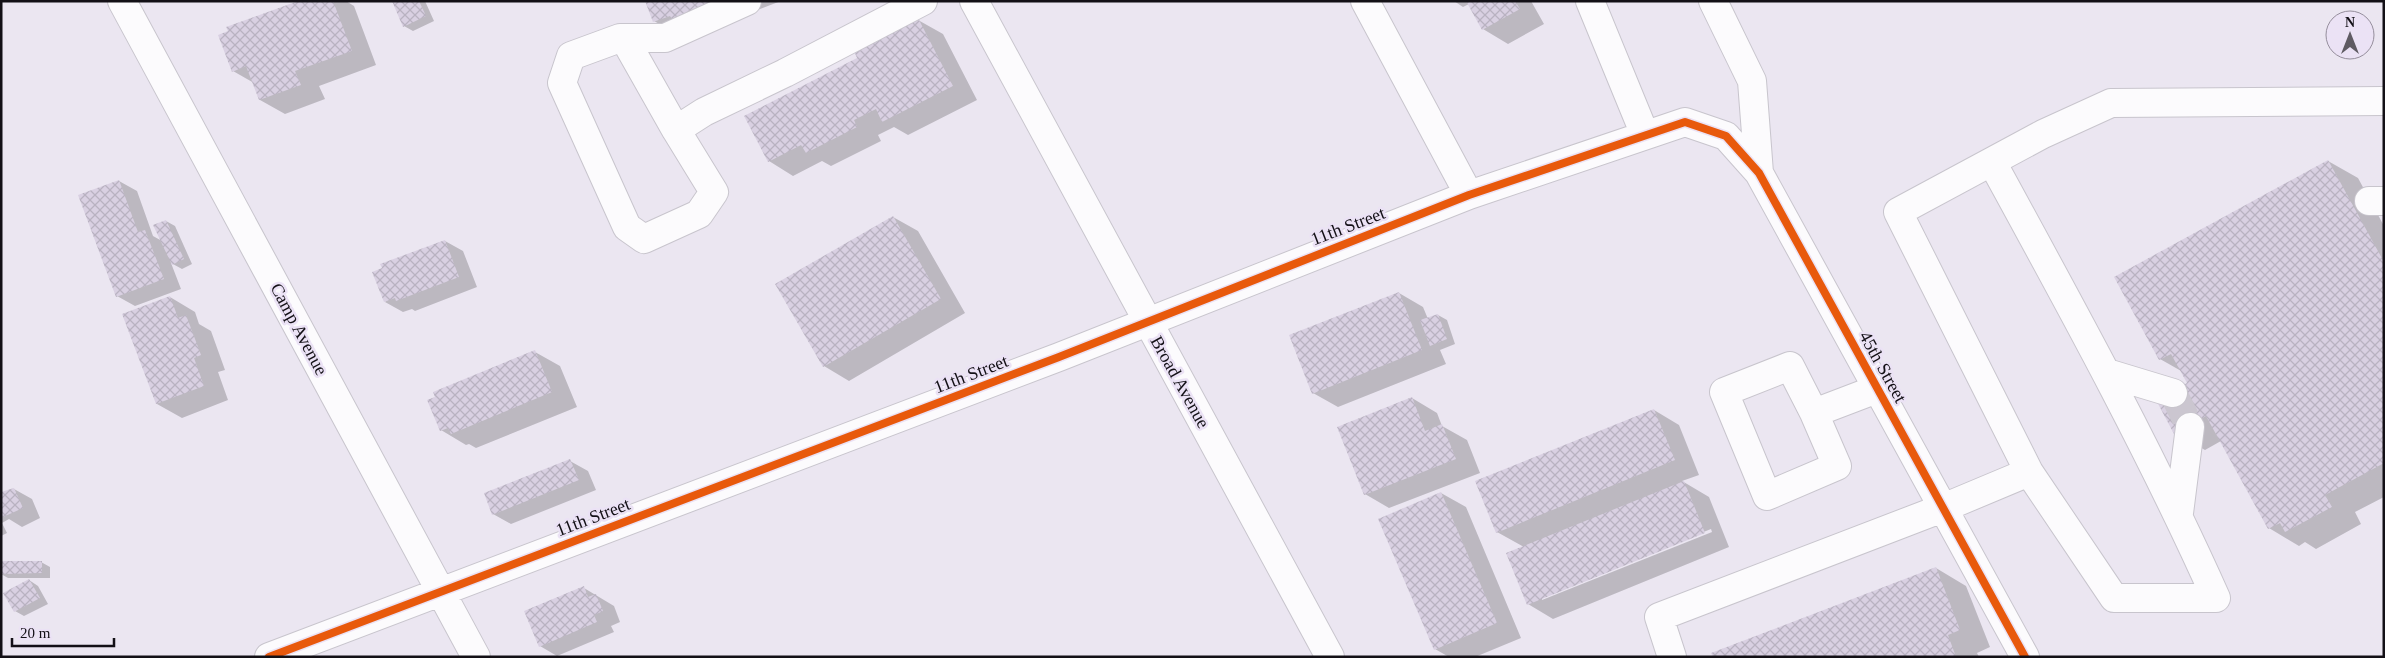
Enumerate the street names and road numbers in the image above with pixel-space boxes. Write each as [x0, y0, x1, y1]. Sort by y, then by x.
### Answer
street label: 11th Street [1308, 203, 1388, 249]
street label: Camp Avenue [266, 280, 332, 378]
street label: 45th Street [1855, 328, 1911, 406]
street label: Broad Avenue [1146, 332, 1214, 432]
street label: 11th Street [931, 351, 1011, 397]
street label: 11th Street [553, 494, 633, 540]

